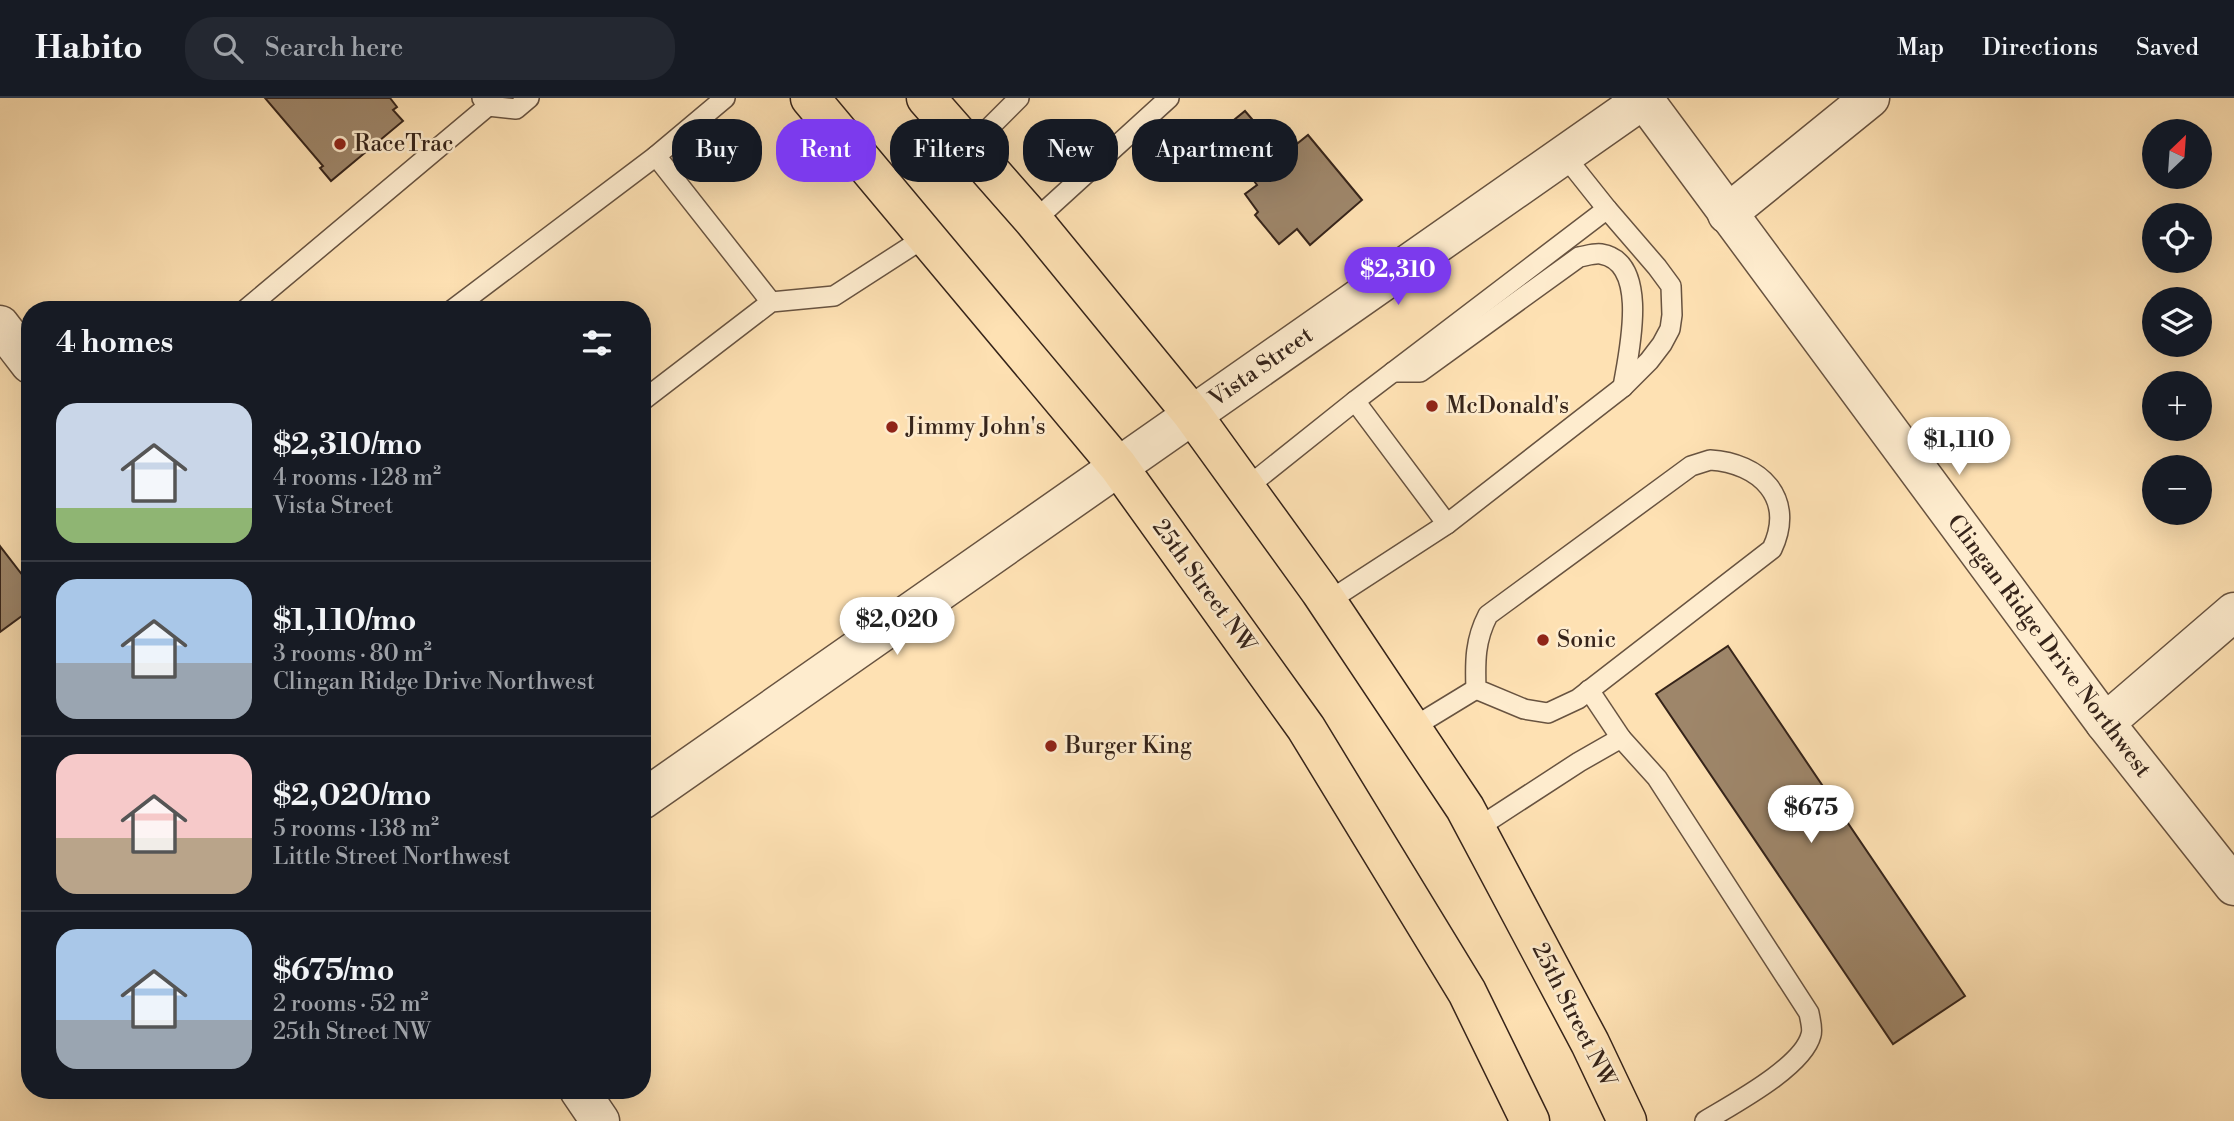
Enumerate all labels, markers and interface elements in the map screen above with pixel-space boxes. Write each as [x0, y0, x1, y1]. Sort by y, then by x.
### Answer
search box [185, 17, 675, 80]
text: Habito [35, 28, 143, 69]
icon: search [209, 29, 247, 67]
text: Search here [265, 32, 404, 64]
text: Map [1897, 33, 1944, 63]
text: Directions [1982, 33, 2098, 63]
text: Saved [2136, 33, 2199, 63]
chip: Buy [672, 119, 762, 182]
chip: Rent [776, 119, 876, 182]
chip: Filters [890, 119, 1009, 182]
chip: New [1023, 119, 1118, 182]
chip: Apartment [1132, 119, 1298, 182]
north arrow [2142, 119, 2212, 189]
map controls [2142, 119, 2212, 525]
place label: RaceTrac [354, 130, 454, 158]
marker: RaceTrac [332, 136, 348, 152]
button: locate [2142, 203, 2212, 273]
pin: $2,310 [1341, 248, 1455, 307]
text: $2,310 [1360, 256, 1436, 284]
button: layers [2142, 287, 2212, 357]
street label: Vista Street [1203, 321, 1318, 414]
text: 4 homes [56, 324, 173, 362]
icon: filters [578, 324, 616, 362]
button: + [2142, 371, 2212, 441]
place label: McDonald's [1446, 392, 1569, 420]
marker: McDonald's [1424, 398, 1440, 414]
place label: Jimmy John's [905, 413, 1046, 441]
pin: $1,110 [1902, 418, 2016, 477]
marker: Jimmy John's [884, 419, 900, 435]
text: $2,310/mo [273, 426, 422, 464]
text: $1,110 [1923, 426, 1995, 454]
icon: home [112, 431, 196, 515]
button: − [2142, 455, 2212, 525]
text: 4 rooms · 128 m² [273, 464, 441, 492]
text: Vista Street [273, 492, 393, 520]
street label: Clingan Ridge Drive Northwest [1941, 509, 2157, 783]
street label: 25th Street NW [1146, 514, 1262, 659]
pin: $2,020 [840, 598, 954, 657]
text: $1,110/mo [273, 602, 416, 640]
text: $2,020 [856, 606, 938, 634]
icon: home [112, 607, 196, 691]
place label: Sonic [1557, 626, 1616, 654]
marker: Sonic [1535, 632, 1551, 648]
text: 3 rooms · 80 m² [273, 640, 432, 668]
text: Clingan Ridge Drive Northwest [273, 668, 595, 696]
place label: Burger King [1064, 732, 1192, 760]
marker: Burger King [1043, 738, 1059, 754]
text: $2,020/mo [273, 777, 432, 815]
icon: home [112, 782, 196, 866]
pin: $675 [1770, 786, 1852, 845]
text: $675 [1784, 794, 1838, 822]
text: 5 rooms · 138 m² [273, 815, 439, 843]
text: Little Street Northwest [273, 843, 511, 871]
street label: 25th Street NW [1526, 938, 1623, 1093]
text: $675/mo [273, 952, 395, 990]
icon: home [112, 957, 196, 1041]
text: 2 rooms · 52 m² [273, 990, 429, 1018]
text: 25th Street NW [273, 1018, 431, 1046]

